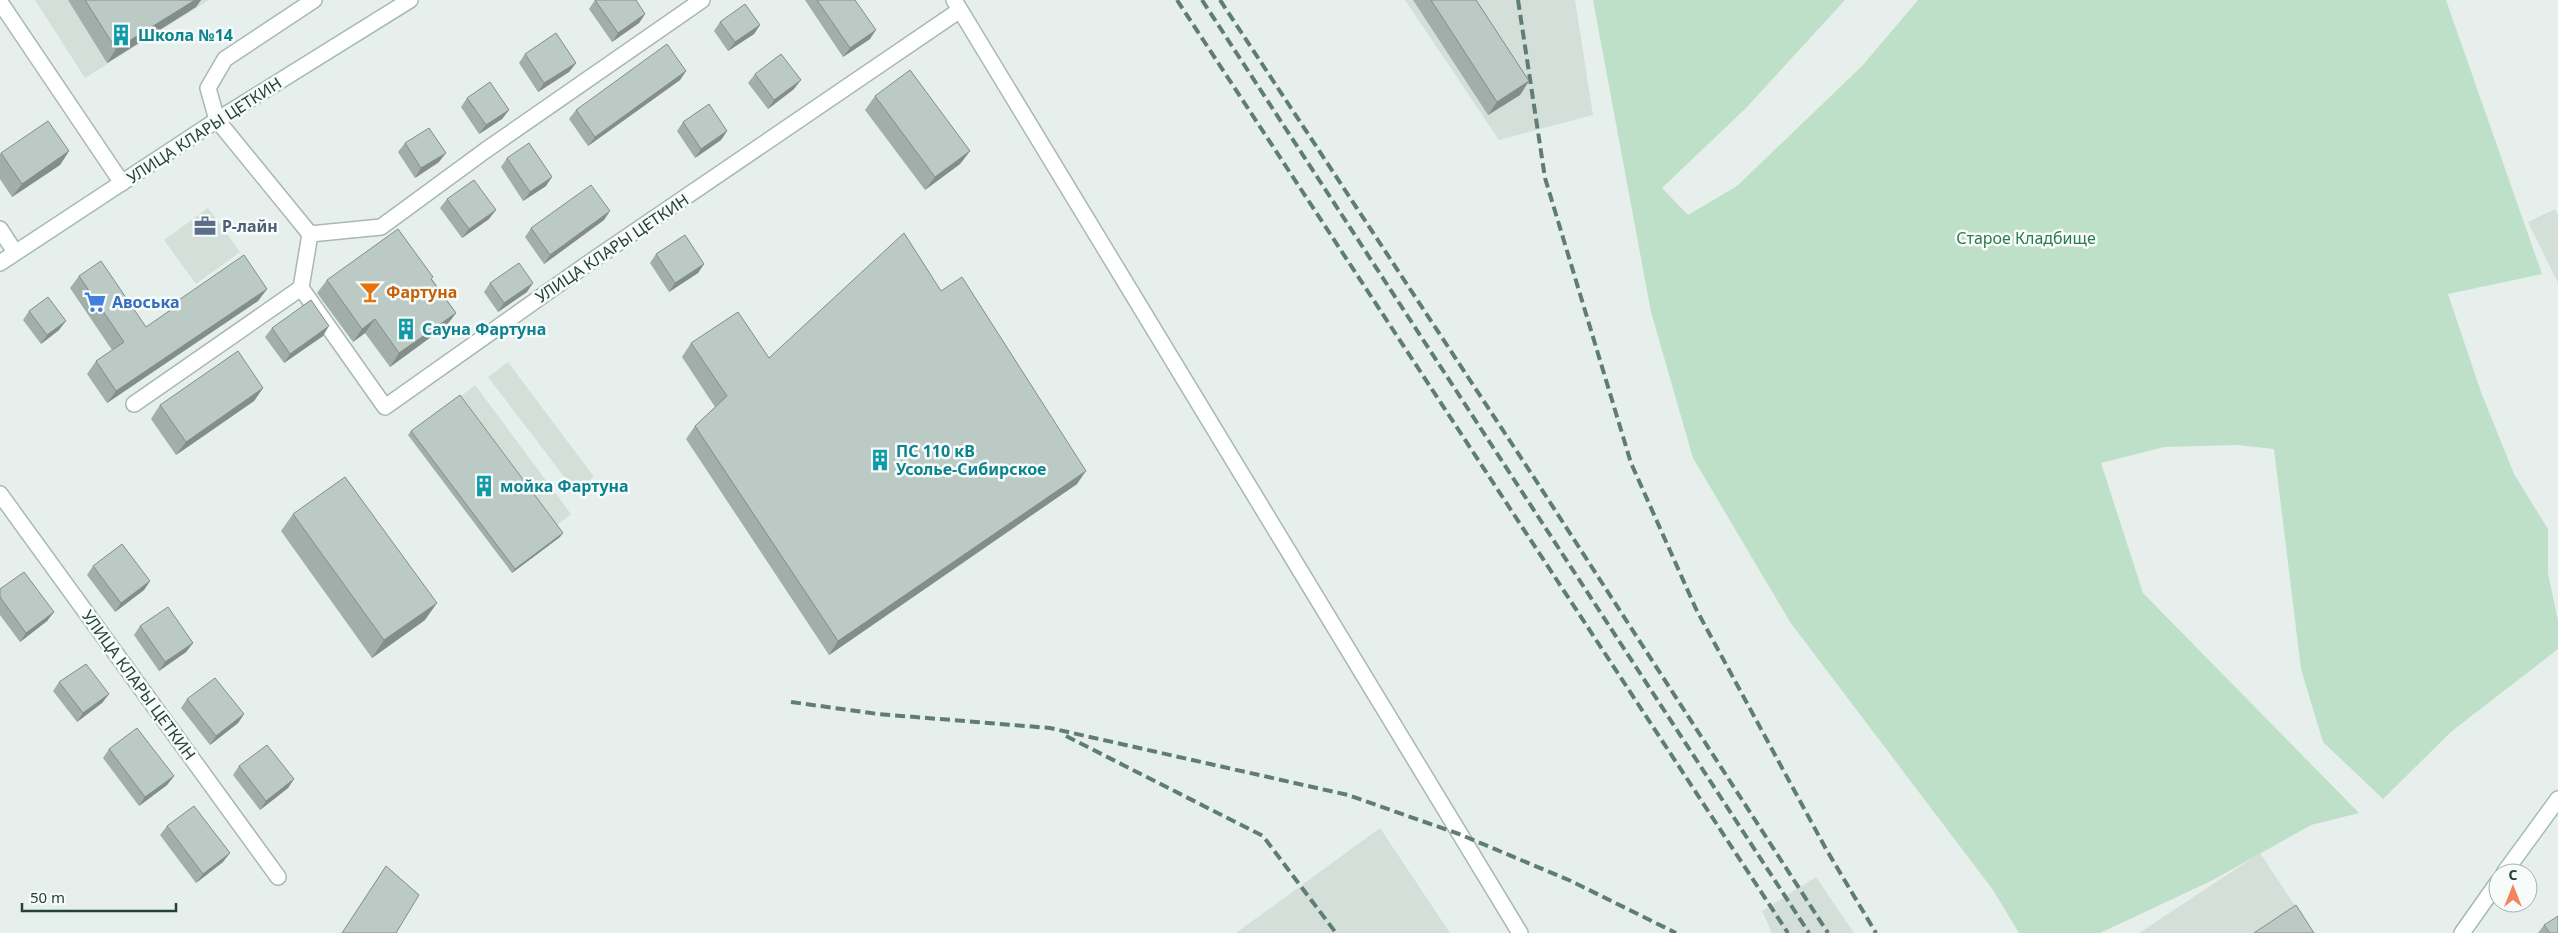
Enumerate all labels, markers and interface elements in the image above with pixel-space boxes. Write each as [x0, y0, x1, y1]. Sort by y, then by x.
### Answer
building icon: Школа №14 [108, 22, 134, 48]
place label: Школа №14 [138, 24, 233, 46]
street label: УЛИЦА КЛАРЫ ЦЕТКИН [122, 72, 286, 188]
street label: УЛИЦА КЛАРЫ ЦЕТКИН [531, 188, 693, 308]
office icon: Р-лайн [192, 213, 218, 239]
place label: Р-лайн [222, 215, 278, 237]
park label: Старое Кладбище [1956, 227, 2096, 249]
bar icon: Фартуна [357, 279, 383, 305]
place label: Фартуна [386, 281, 457, 303]
supermarket icon: Авоська [82, 289, 108, 315]
place label: Авоська [112, 291, 179, 313]
building icon: Сауна Фартуна [393, 316, 419, 342]
place label: Сауна Фартуна [422, 318, 546, 340]
place label: ПС 110 кВ Усолье-Сибирское [896, 440, 1046, 480]
building icon: ПС 110 кВ Усолье-Сибирское [867, 447, 893, 473]
building icon: мойка Фартуна [471, 473, 497, 499]
place label: мойка Фартуна [500, 475, 629, 497]
street label: УЛИЦА КЛАРЫ ЦЕТКИН [77, 606, 201, 764]
north arrow [2488, 863, 2538, 913]
text: С [2508, 865, 2518, 884]
scale bar [22, 880, 176, 912]
text: 50 m [30, 887, 65, 907]

